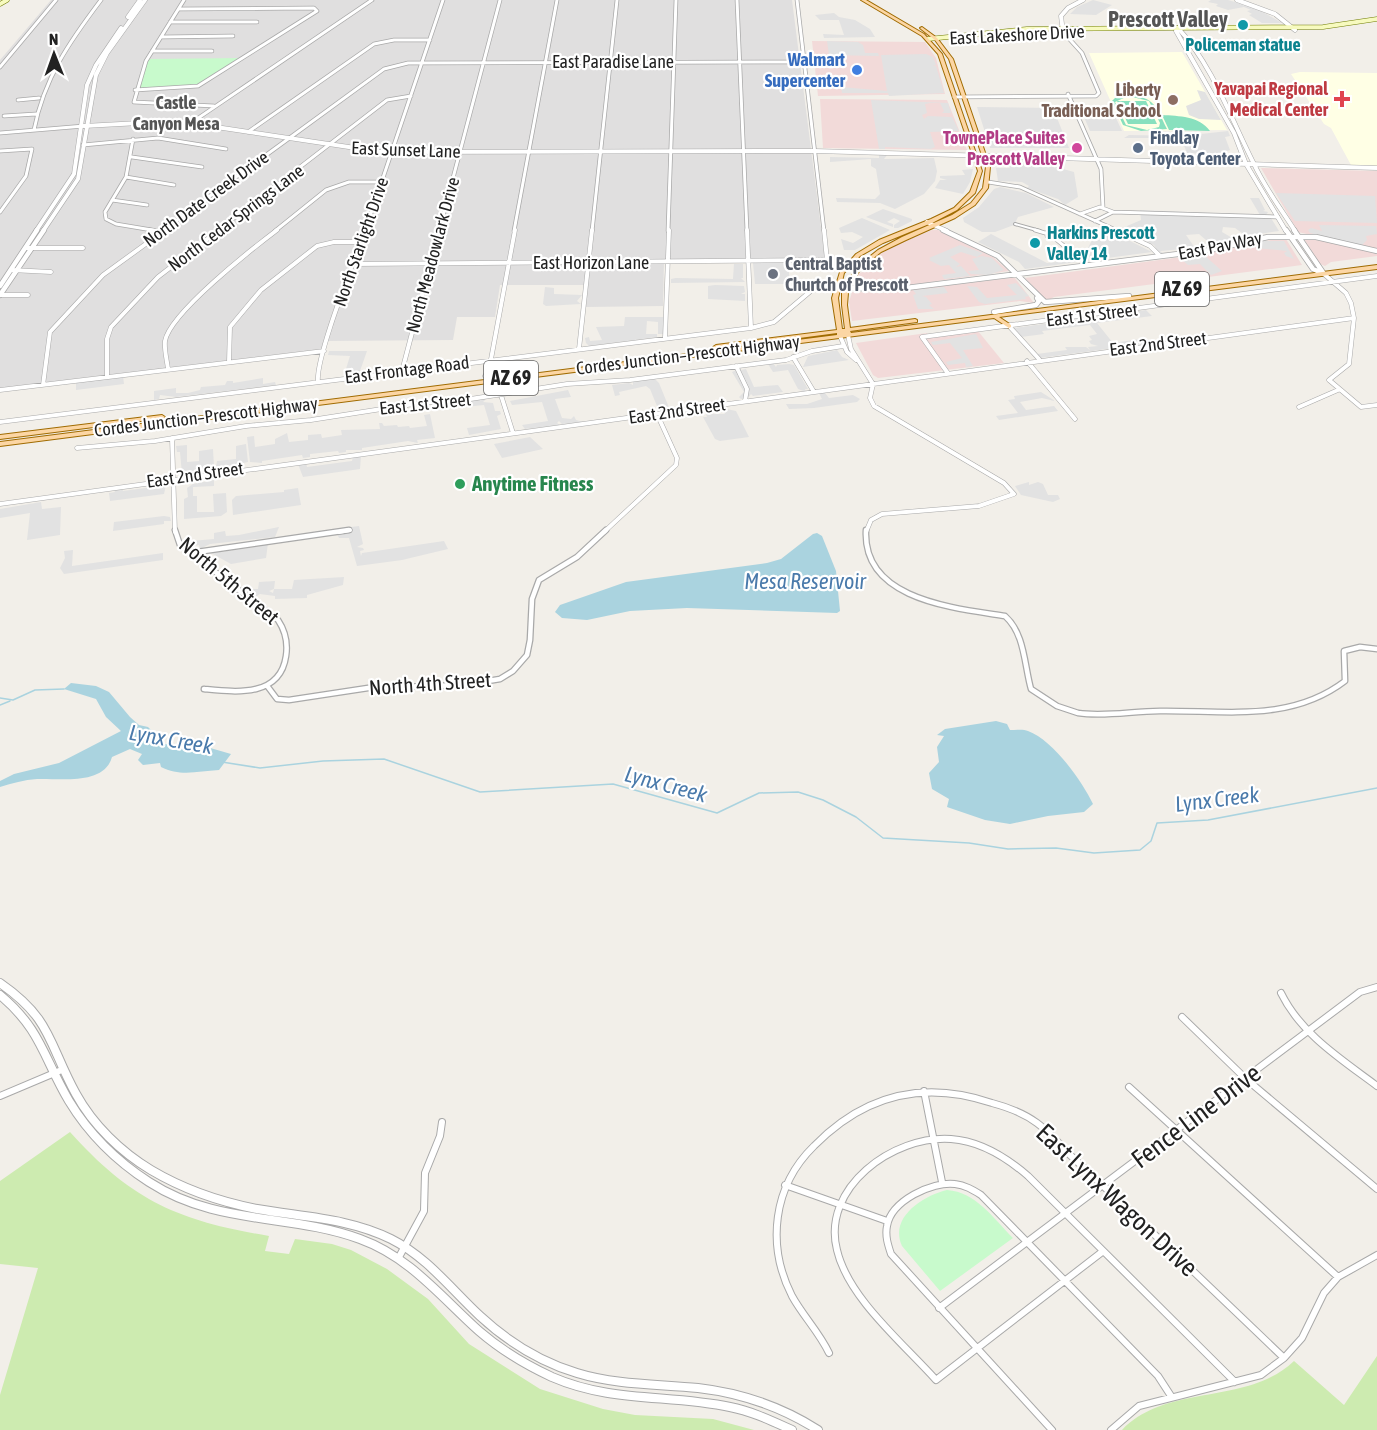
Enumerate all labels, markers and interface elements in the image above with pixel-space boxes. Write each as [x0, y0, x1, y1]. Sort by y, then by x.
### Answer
district label: Prescott Valley [1108, 6, 1228, 32]
marker: Policeman statue [1236, 18, 1250, 32]
street label: East Lakeshore Drive [949, 20, 1085, 49]
north arrow [24, 24, 84, 84]
text: N [49, 30, 59, 48]
place label: Policeman statue [1185, 34, 1301, 55]
place label: Walmart Supercenter [765, 49, 846, 91]
street label: East Paradise Lane [552, 51, 674, 72]
marker: Walmart Supercenter [850, 63, 864, 77]
place label: Yavapai Regional Medical Center [1213, 78, 1329, 120]
place label: Liberty Traditional School [1041, 79, 1162, 121]
marker: Yavapai Regional Medical Center [1333, 90, 1351, 108]
district label: Castle Canyon Mesa [132, 92, 220, 134]
marker: Liberty Traditional School [1166, 93, 1180, 107]
place label: TownePlace Suites Prescott Valley [943, 127, 1066, 169]
place label: Findlay Toyota Center [1150, 127, 1241, 169]
street label: East Sunset Lane [351, 137, 461, 162]
marker: TownePlace Suites Prescott Valley [1070, 141, 1084, 155]
marker: Findlay Toyota Center [1131, 141, 1145, 155]
street label: North Date Creek Drive [139, 146, 272, 251]
street label: North Cedar Springs Lane [164, 160, 308, 275]
street label: North Starlight Drive [329, 175, 392, 309]
street label: North Meadowlark Drive [402, 175, 463, 335]
place label: Harkins Prescott Valley 14 [1046, 222, 1156, 264]
street label: East Pav Way [1176, 227, 1264, 264]
marker: Harkins Prescott Valley 14 [1028, 236, 1042, 250]
street label: East Horizon Lane [533, 252, 649, 273]
place label: Central Baptist Churtch of Prescott [785, 253, 909, 295]
marker: Central Baptist Churtch of Prescott [766, 267, 780, 281]
road number: AZ 69 [1155, 272, 1209, 306]
street label: East 1st Street [1045, 298, 1139, 331]
street label: East 2nd Street [1108, 327, 1208, 360]
street label: Cordes Junction–Prescott Highway [575, 330, 801, 379]
street label: East Frontage Road [343, 351, 470, 388]
road number: AZ 69 [484, 361, 538, 395]
street label: East 1st Street [378, 388, 472, 419]
street label: Cordes Junction–Prescott Highway [93, 392, 319, 441]
street label: East 2nd Street [627, 393, 727, 428]
street label: East 2nd Street [145, 457, 245, 492]
place label: Anytime Fitness [471, 471, 594, 495]
marker: Anytime Fitness [453, 477, 467, 491]
street label: North 5th Street [175, 532, 284, 629]
water label: Mesa Reservoir [744, 568, 867, 594]
street label: North 4th Street [368, 667, 492, 699]
water label: Lynx Creek [127, 719, 215, 759]
water label: Lynx Creek [622, 761, 710, 808]
water label: Lynx Creek [1174, 781, 1261, 817]
street label: Fence Line Drive [1126, 1058, 1266, 1174]
street label: East Lynx Wagon Drive [1030, 1118, 1204, 1282]

